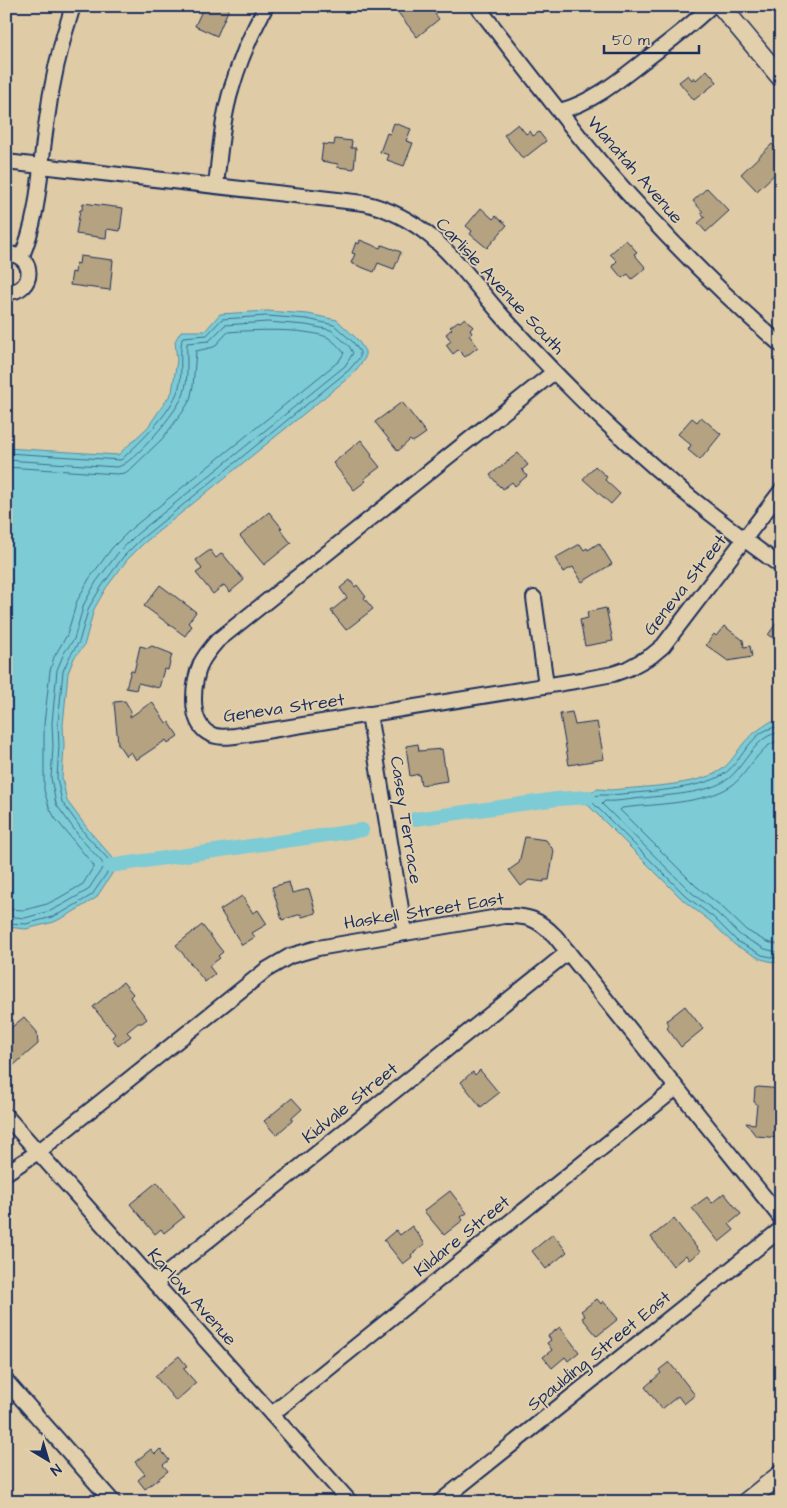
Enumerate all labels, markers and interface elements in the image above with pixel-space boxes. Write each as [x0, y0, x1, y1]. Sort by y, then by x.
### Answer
scale bar [604, 22, 700, 54]
text: 50 m [612, 30, 650, 51]
street label: Wanatah Avenue [581, 111, 689, 229]
street label: Carlisle Avenue South [430, 212, 570, 360]
street label: Geneva Street [638, 529, 733, 641]
street label: Geneva Street [222, 687, 347, 729]
street label: Casey Terrace [383, 754, 428, 886]
street label: Haskell Street East [342, 886, 506, 936]
street label: Kidvale Street [297, 1056, 404, 1149]
street label: Kildare Street [409, 1189, 516, 1283]
street label: Karlow Avenue [141, 1243, 243, 1351]
street label: Spaulding Street East [522, 1285, 678, 1418]
north arrow [22, 1436, 72, 1486]
text: N [46, 1459, 65, 1480]

